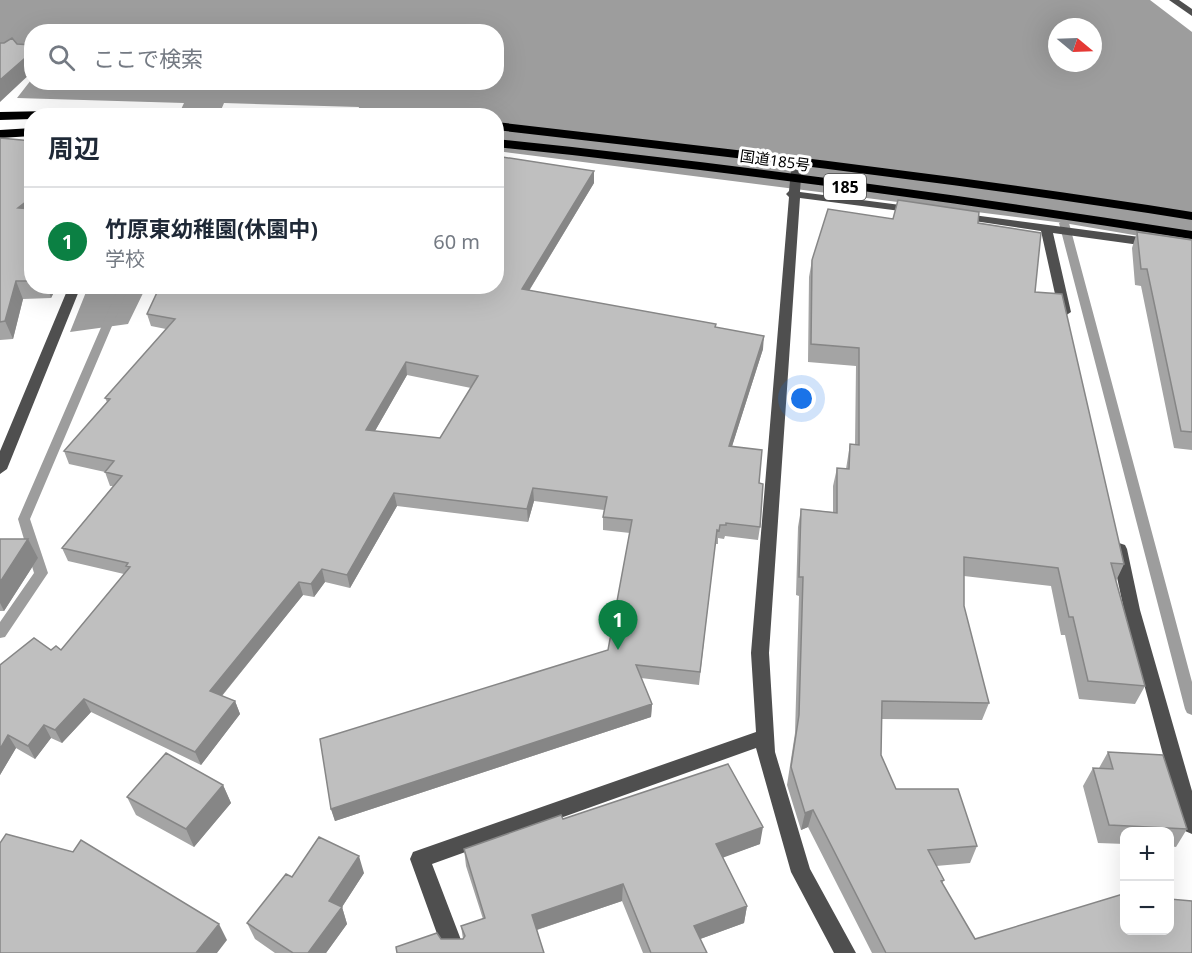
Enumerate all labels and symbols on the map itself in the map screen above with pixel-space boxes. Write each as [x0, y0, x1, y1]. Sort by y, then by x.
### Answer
north arrow [1048, 18, 1102, 72]
street label: 国道185号 [739, 145, 812, 175]
road number: 185 [824, 174, 866, 200]
your location [787, 384, 816, 413]
pin: 1 [598, 600, 638, 650]

